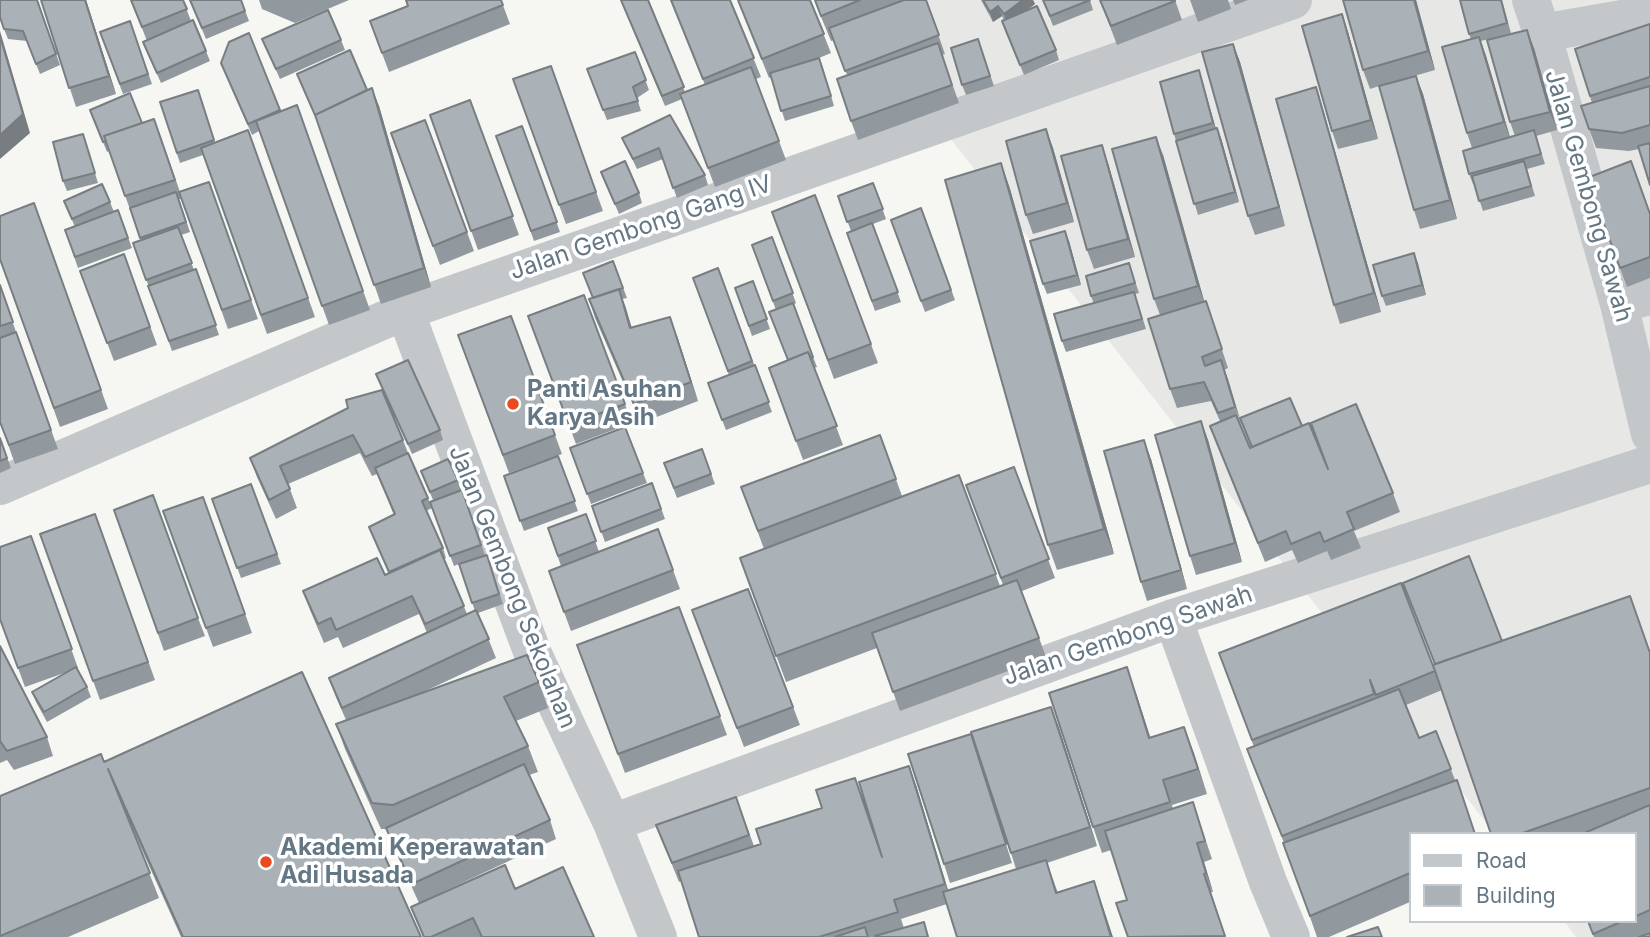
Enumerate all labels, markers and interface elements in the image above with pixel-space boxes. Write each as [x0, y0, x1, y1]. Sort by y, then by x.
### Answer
street label: Jalan Gembong Sawah [1538, 66, 1638, 326]
street label: Jalan Gembong Gang IV [506, 170, 776, 286]
place label: Panti Asuhan Karya Asih [527, 376, 682, 432]
marker: Panti Asuhan Karya Asih [505, 396, 521, 412]
street label: Jalan Gembong Sekolahan [442, 441, 582, 733]
street label: Jalan Gembong Sawah [1000, 580, 1256, 692]
legend [1408, 832, 1636, 923]
place label: Akademi Keperawatan Adi Husada [280, 834, 545, 890]
text: Road [1476, 848, 1527, 873]
marker: Akademi Keperawatan Adi Husada [258, 854, 274, 870]
text: Building [1476, 883, 1556, 908]

